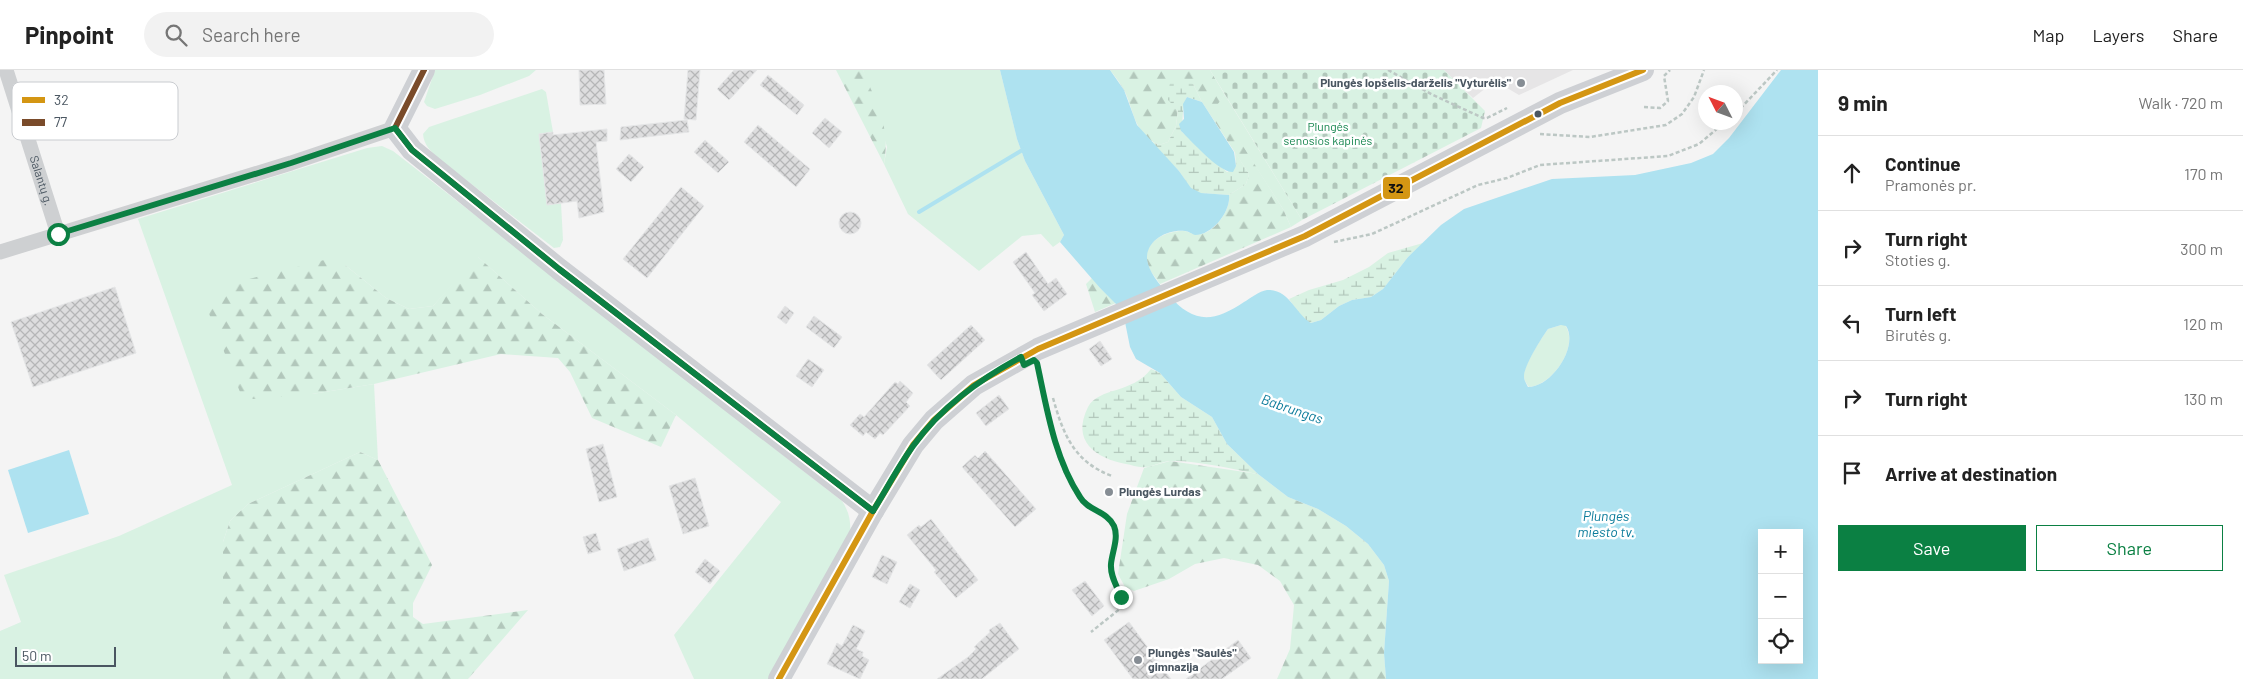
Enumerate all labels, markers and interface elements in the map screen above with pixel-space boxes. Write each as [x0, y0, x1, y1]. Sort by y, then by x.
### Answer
search box [144, 12, 494, 57]
text: Pinpoint [25, 20, 114, 49]
icon: search [162, 21, 190, 49]
text: Search here [202, 23, 301, 46]
text: Map [2032, 24, 2064, 46]
text: Layers [2092, 24, 2145, 46]
text: Share [2173, 24, 2218, 46]
place label: Plungės lopšelis-darželis "Vyturėlis" [1320, 75, 1512, 89]
marker: Plungės lopšelis-darželis "Vyturėlis" [1515, 77, 1527, 89]
legend [12, 82, 178, 140]
north arrow [1698, 85, 1743, 130]
text: 9 min [1838, 90, 1888, 115]
text: 32 [54, 91, 69, 108]
text: Walk · 720 m [2138, 93, 2223, 112]
unlabelled marker [1533, 109, 1543, 119]
text: 77 [54, 113, 68, 130]
park label: Plungės senosios kapinės [1284, 119, 1373, 147]
text: Continue [1885, 152, 1961, 175]
street label: Salantų g. [28, 154, 56, 207]
icon: ahead [1838, 159, 1866, 187]
text: 170 m [2184, 164, 2223, 183]
text: Pramonės pr. [1885, 175, 1977, 194]
line badge: 32 [1382, 176, 1411, 200]
text: 32 [1388, 179, 1404, 196]
route start [47, 223, 70, 246]
text: Turn right [1885, 227, 1967, 250]
icon: right [1838, 234, 1866, 262]
text: 300 m [2180, 239, 2223, 258]
text: Stoties g. [1885, 250, 1951, 269]
text: Turn left [1885, 302, 1956, 325]
icon: left [1838, 309, 1866, 337]
text: 120 m [2183, 314, 2223, 333]
text: Birutės g. [1885, 325, 1951, 344]
icon: right [1838, 384, 1866, 412]
text: Turn right [1885, 387, 1967, 410]
text: 130 m [2184, 389, 2223, 408]
water label: Babrungas [1259, 390, 1326, 427]
icon: arrive [1838, 459, 1866, 487]
text: Arrive at destination [1885, 462, 2057, 485]
place label: Plungės Lurdas [1119, 484, 1201, 498]
marker: Plungės Lurdas [1103, 486, 1115, 498]
water label: Plungės miesto tv. [1577, 507, 1635, 540]
button: Save [1838, 525, 2026, 571]
button: Share [2036, 525, 2223, 571]
map controls [1758, 529, 1803, 664]
button: + [1758, 529, 1803, 574]
button: − [1758, 574, 1803, 619]
route end [1110, 586, 1133, 609]
button: locate [1758, 619, 1803, 664]
scale bar [15, 644, 116, 667]
place label: Plungės "Saulės" gimnazija [1148, 645, 1237, 673]
text: 50 m [22, 647, 51, 664]
marker: Plungės "Saulės" gimnazija [1132, 654, 1144, 666]

